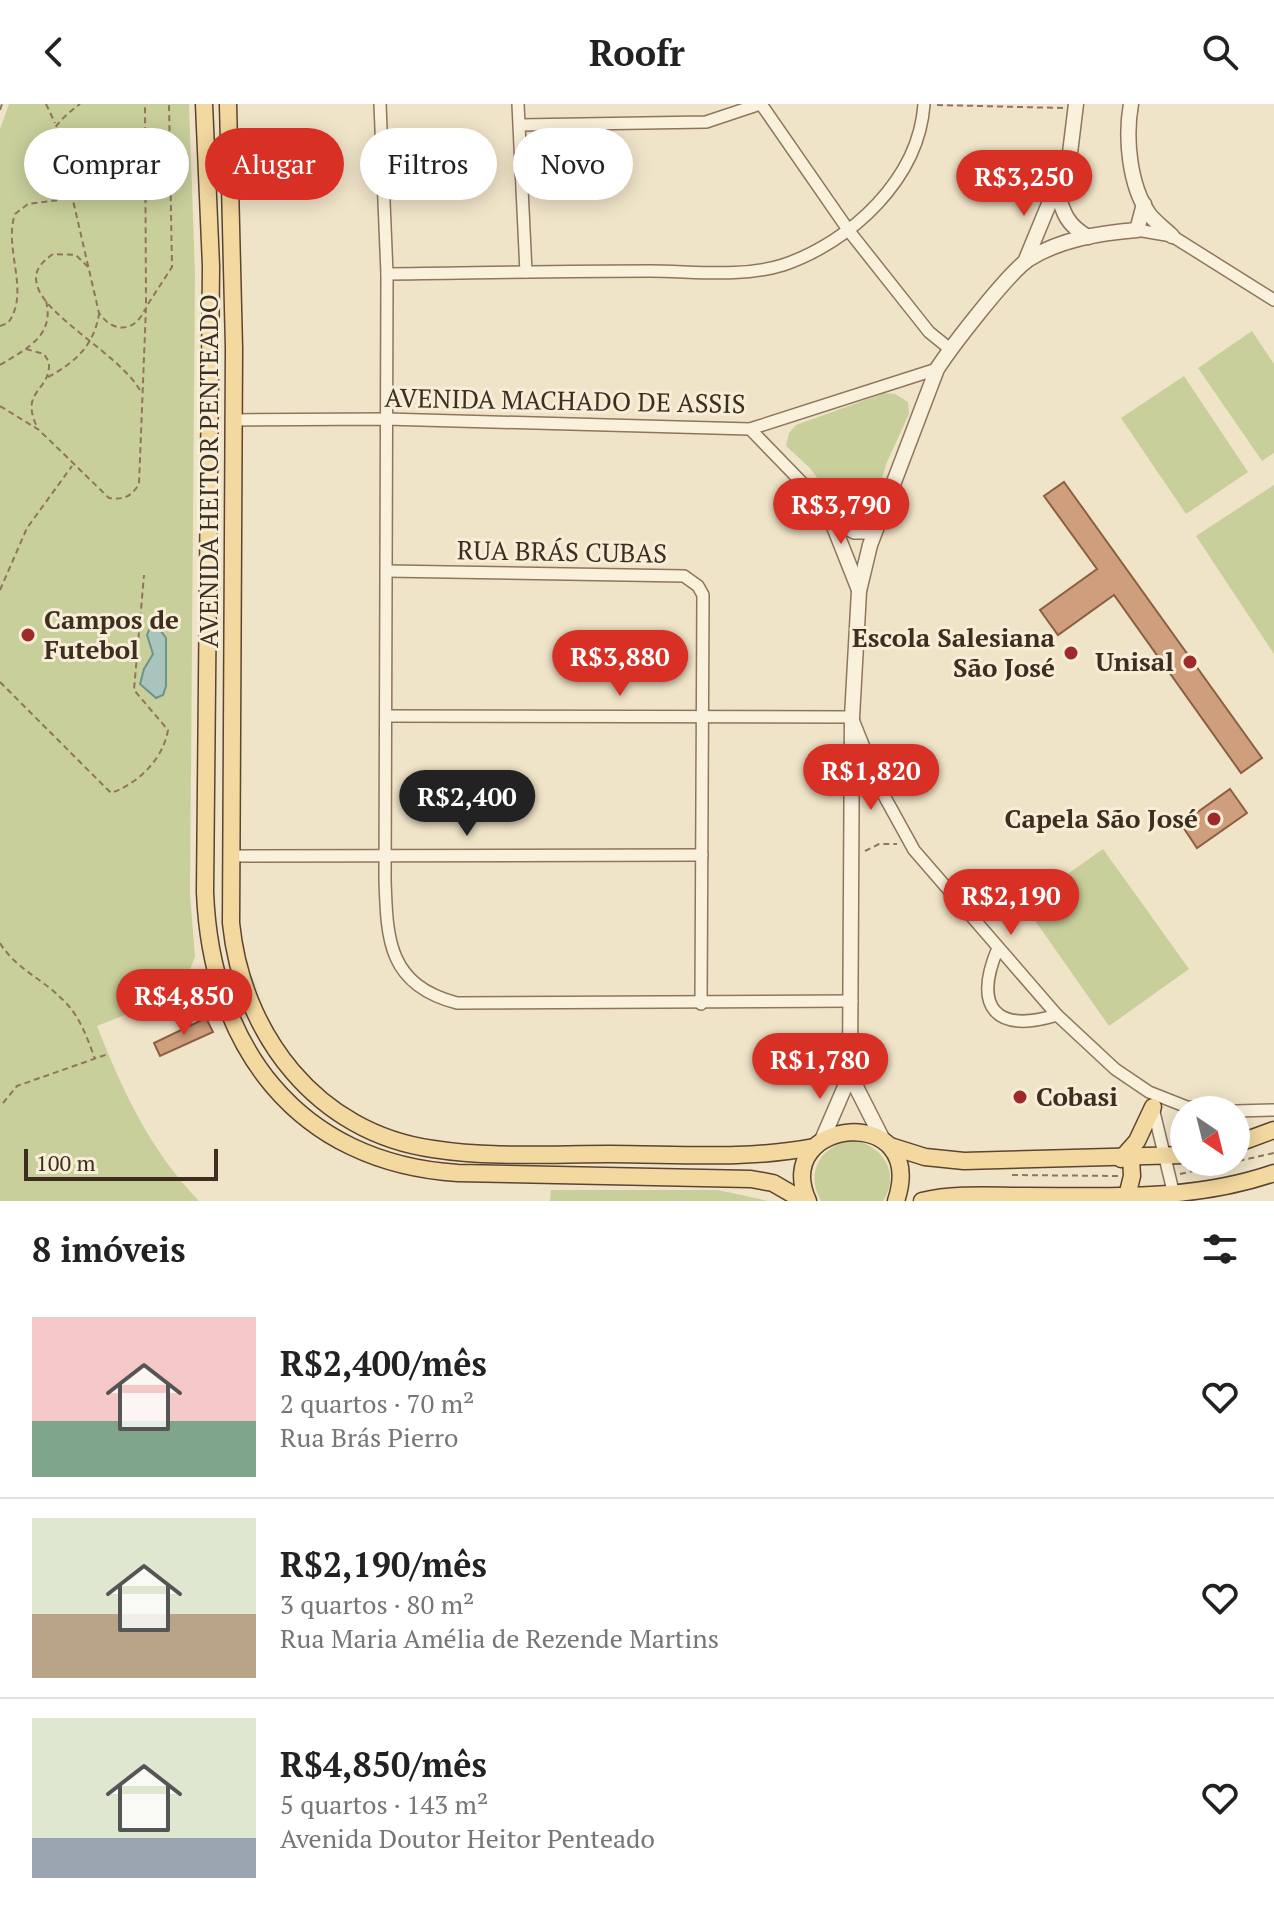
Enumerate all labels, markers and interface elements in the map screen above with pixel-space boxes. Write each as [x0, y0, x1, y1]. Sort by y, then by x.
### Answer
text: Roofr [589, 29, 685, 76]
icon: back [32, 30, 76, 74]
icon: search [1198, 30, 1242, 74]
chip: Comprar [24, 128, 189, 200]
chip: Alugar [205, 128, 344, 200]
chip: Filtros [360, 128, 497, 200]
chip: Novo [513, 128, 633, 200]
pin: R$3,250 [950, 150, 1098, 218]
text: R$3,250 [974, 159, 1074, 193]
street label: AVENIDA HEITOR PENTEADO [191, 294, 225, 648]
street label: AVENIDA MACHADO DE ASSIS [384, 380, 746, 420]
pin: R$3,790 [767, 478, 915, 546]
text: R$3,790 [791, 487, 891, 521]
street label: RUA BRÁS CUBAS [457, 532, 667, 570]
place label: Campos de Futebol [44, 602, 179, 666]
place label: Escola Salesiana São José [852, 620, 1056, 684]
marker: Campos de Futebol [19, 626, 37, 644]
pin: R$3,880 [546, 630, 694, 698]
text: R$3,880 [570, 639, 670, 673]
marker: Escola Salesiana São José [1062, 644, 1080, 662]
place label: Unisal [1095, 644, 1174, 678]
marker: Unisal [1181, 653, 1199, 671]
pin: R$1,820 [797, 744, 945, 812]
text: R$1,820 [821, 753, 921, 787]
pin: R$2,400 [393, 770, 541, 838]
text: R$2,400 [417, 779, 517, 813]
place label: Capela São José [1005, 801, 1198, 835]
marker: Capela São José [1205, 810, 1223, 828]
pin: R$2,190 [937, 869, 1085, 937]
text: R$2,190 [961, 878, 1061, 912]
pin: R$4,850 [110, 969, 258, 1037]
text: R$4,850 [134, 978, 234, 1012]
pin: R$1,780 [746, 1033, 894, 1101]
text: R$1,780 [770, 1042, 870, 1076]
place label: Cobasi [1036, 1079, 1118, 1113]
marker: Cobasi [1011, 1088, 1029, 1106]
north arrow [1170, 1096, 1250, 1176]
map controls [1170, 1096, 1250, 1176]
scale bar [24, 1145, 218, 1181]
text: 100 m [36, 1148, 96, 1177]
text: 8 imóveis [32, 1227, 186, 1272]
icon: filters [1198, 1227, 1242, 1271]
text: R$2,400/mês [280, 1341, 487, 1386]
icon: home [96, 1349, 192, 1445]
icon: heart [1198, 1375, 1242, 1419]
text: 2 quartos · 70 m² [280, 1386, 474, 1420]
text: Rua Brás Pierro [280, 1420, 458, 1454]
text: R$2,190/mês [280, 1542, 487, 1587]
icon: home [96, 1550, 192, 1646]
icon: heart [1198, 1576, 1242, 1620]
text: 3 quartos · 80 m² [280, 1587, 474, 1621]
text: Rua Maria Amélia de Rezende Martins [280, 1621, 719, 1655]
text: R$4,850/mês [280, 1742, 487, 1787]
icon: home [96, 1750, 192, 1846]
icon: heart [1198, 1776, 1242, 1820]
text: 5 quartos · 143 m² [280, 1787, 488, 1821]
text: Avenida Doutor Heitor Penteado [280, 1821, 655, 1855]

